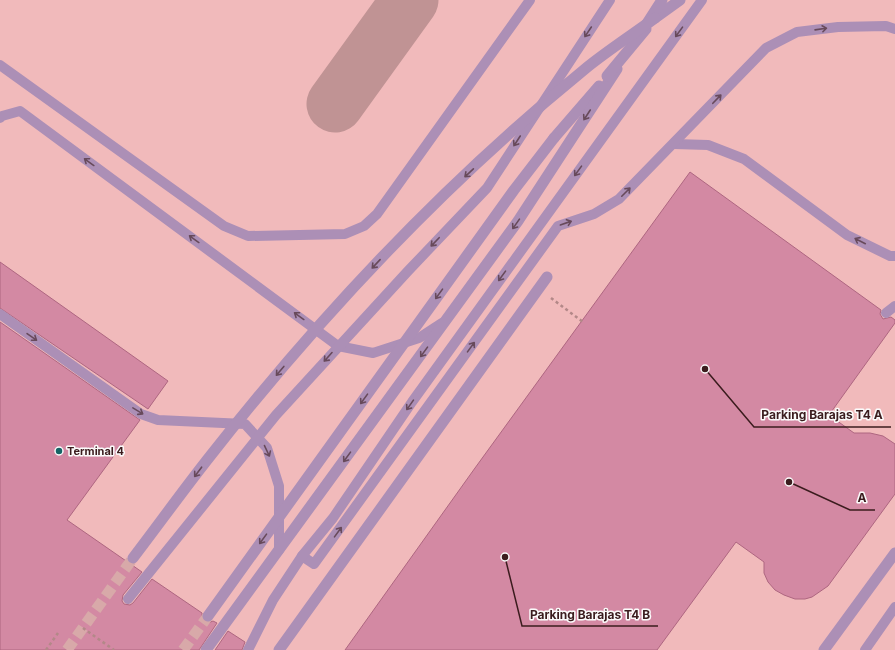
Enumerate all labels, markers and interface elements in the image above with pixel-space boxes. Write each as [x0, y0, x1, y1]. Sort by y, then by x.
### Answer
one-way arrow [814, 25, 827, 33]
one-way arrow [675, 26, 683, 37]
one-way arrow [584, 27, 592, 38]
one-way arrow [712, 94, 722, 104]
one-way arrow [583, 109, 591, 120]
one-way arrow [513, 135, 521, 146]
one-way arrow [84, 158, 95, 166]
one-way arrow [574, 165, 583, 176]
one-way arrow [464, 168, 474, 178]
one-way arrow [621, 187, 631, 197]
one-way arrow [512, 218, 520, 229]
one-way arrow [560, 219, 572, 227]
one-way arrow [189, 235, 200, 243]
one-way arrow [431, 236, 440, 246]
one-way arrow [854, 237, 866, 244]
one-way arrow [371, 259, 381, 269]
one-way arrow [498, 271, 506, 282]
one-way arrow [435, 288, 444, 299]
one-way arrow [293, 312, 304, 320]
one-way arrow [26, 333, 37, 341]
one-way arrow [467, 342, 475, 353]
one-way arrow [420, 346, 428, 357]
one-way arrow [323, 352, 332, 362]
one-way arrow [275, 366, 284, 377]
one-way arrow [360, 394, 368, 405]
one-way arrow [406, 399, 414, 410]
callout: Parking Barajas T4 A [754, 403, 891, 427]
text: Parking Barajas T4 A [761, 407, 883, 422]
one-way arrow [132, 408, 144, 416]
place label: Terminal 4 [67, 444, 124, 458]
one-way arrow [264, 445, 271, 457]
marker: Terminal 4 [54, 446, 64, 456]
one-way arrow [343, 451, 351, 462]
one-way arrow [194, 467, 202, 478]
callout: A [850, 486, 875, 510]
text: A [858, 490, 867, 505]
one-way arrow [333, 527, 342, 538]
one-way arrow [259, 533, 267, 544]
callout: Parking Barajas T4 B [522, 602, 658, 626]
text: Parking Barajas T4 B [530, 607, 650, 622]

